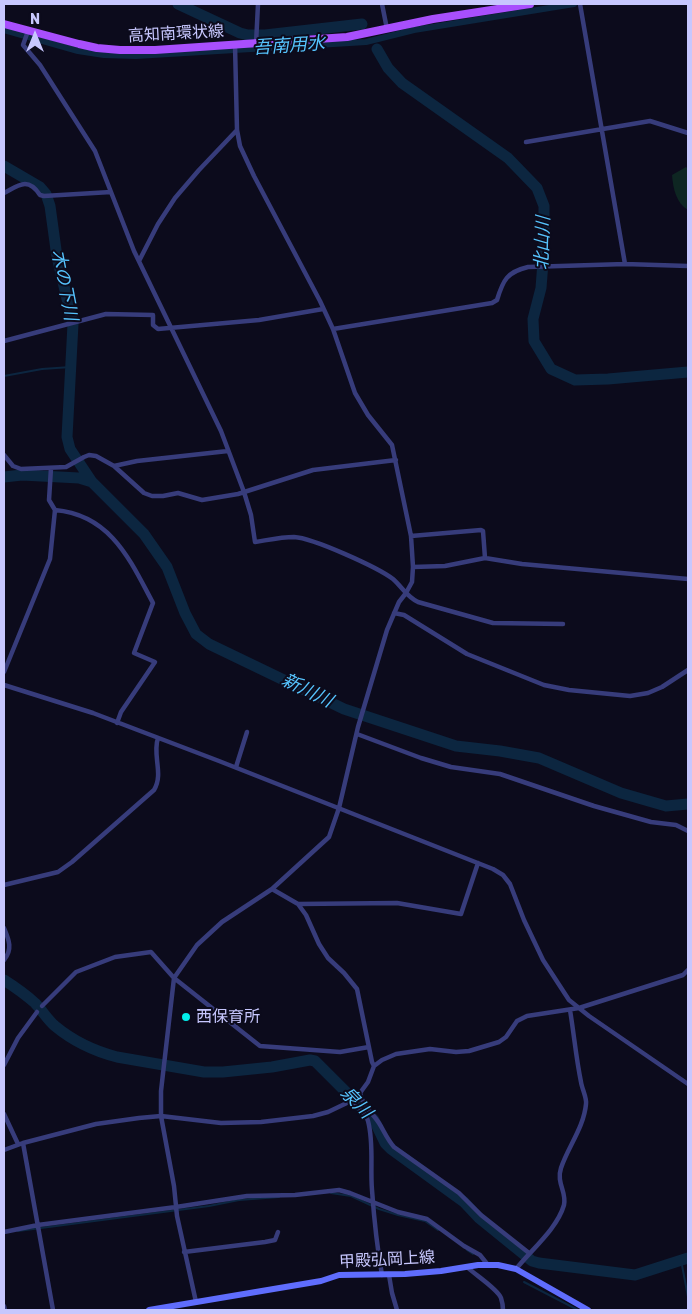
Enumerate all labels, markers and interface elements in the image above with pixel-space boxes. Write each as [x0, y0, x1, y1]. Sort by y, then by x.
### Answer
north arrow [10, 10, 60, 60]
text: N [30, 11, 40, 28]
street label: 高知南環状線 [128, 22, 224, 46]
water label: 吾南用水 [252, 33, 326, 59]
water label: 北山川 [531, 216, 555, 270]
water label: 木の下川 [47, 248, 81, 322]
water label: 新川川 [278, 669, 336, 713]
place label: 西保育所 [196, 1007, 260, 1027]
marker: 西保育所 [180, 1011, 192, 1023]
water label: 泉川 [336, 1083, 376, 1123]
street label: 甲殿弘岡上線 [339, 1248, 435, 1272]

